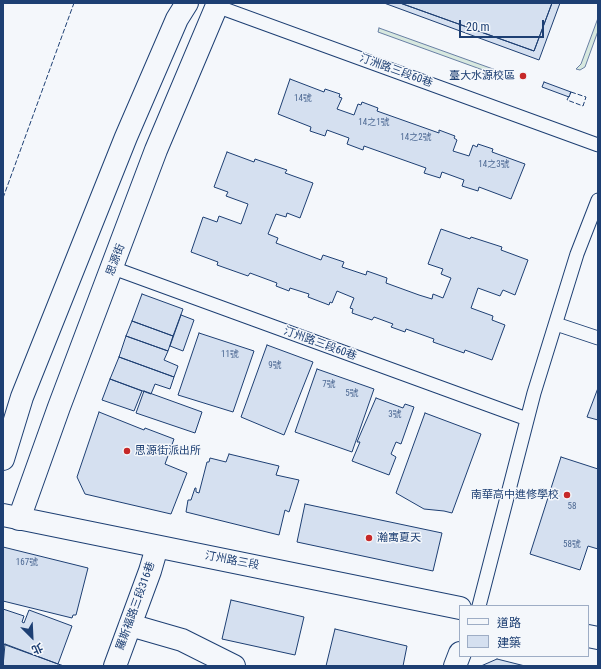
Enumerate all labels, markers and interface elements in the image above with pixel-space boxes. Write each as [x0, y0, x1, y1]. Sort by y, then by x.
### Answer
scale bar [461, 12, 546, 38]
text: 20 m [466, 20, 490, 34]
street label: 汀洲路三段60巷 [358, 52, 434, 90]
place label: 臺大水源校區 [449, 69, 515, 83]
marker: 臺大水源校區 [518, 71, 528, 81]
house number: 14號 [294, 94, 312, 104]
house number: 14之1號 [358, 118, 390, 128]
house number: 14之2號 [400, 133, 432, 143]
house number: 14之3號 [478, 160, 510, 170]
street label: 思源街 [104, 242, 128, 278]
street label: 汀州路三段60巷 [282, 325, 358, 363]
house number: 11號 [221, 350, 239, 360]
house number: 9號 [268, 361, 282, 371]
house number: 7號 [322, 380, 336, 390]
house number: 5號 [345, 389, 359, 399]
house number: 3號 [388, 410, 402, 420]
place label: 思源街派出所 [135, 444, 201, 458]
marker: 思源街派出所 [122, 446, 132, 456]
place label: 南華高中進修學校 [471, 488, 559, 502]
marker: 南華高中進修學校 [562, 490, 572, 500]
house number: 58 [568, 502, 576, 512]
place label: 瀚寓夏天 [377, 531, 421, 545]
marker: 瀚寓夏天 [364, 533, 374, 543]
house number: 58號 [563, 540, 581, 550]
street label: 汀州路三段 [204, 549, 260, 573]
house number: 167號 [16, 558, 38, 568]
street label: 羅斯福路三段316巷 [114, 560, 158, 652]
legend [459, 605, 589, 657]
text: 道路 [497, 616, 521, 630]
north arrow [12, 617, 52, 657]
text: 建築 [497, 636, 521, 650]
text: 北 [29, 640, 45, 657]

